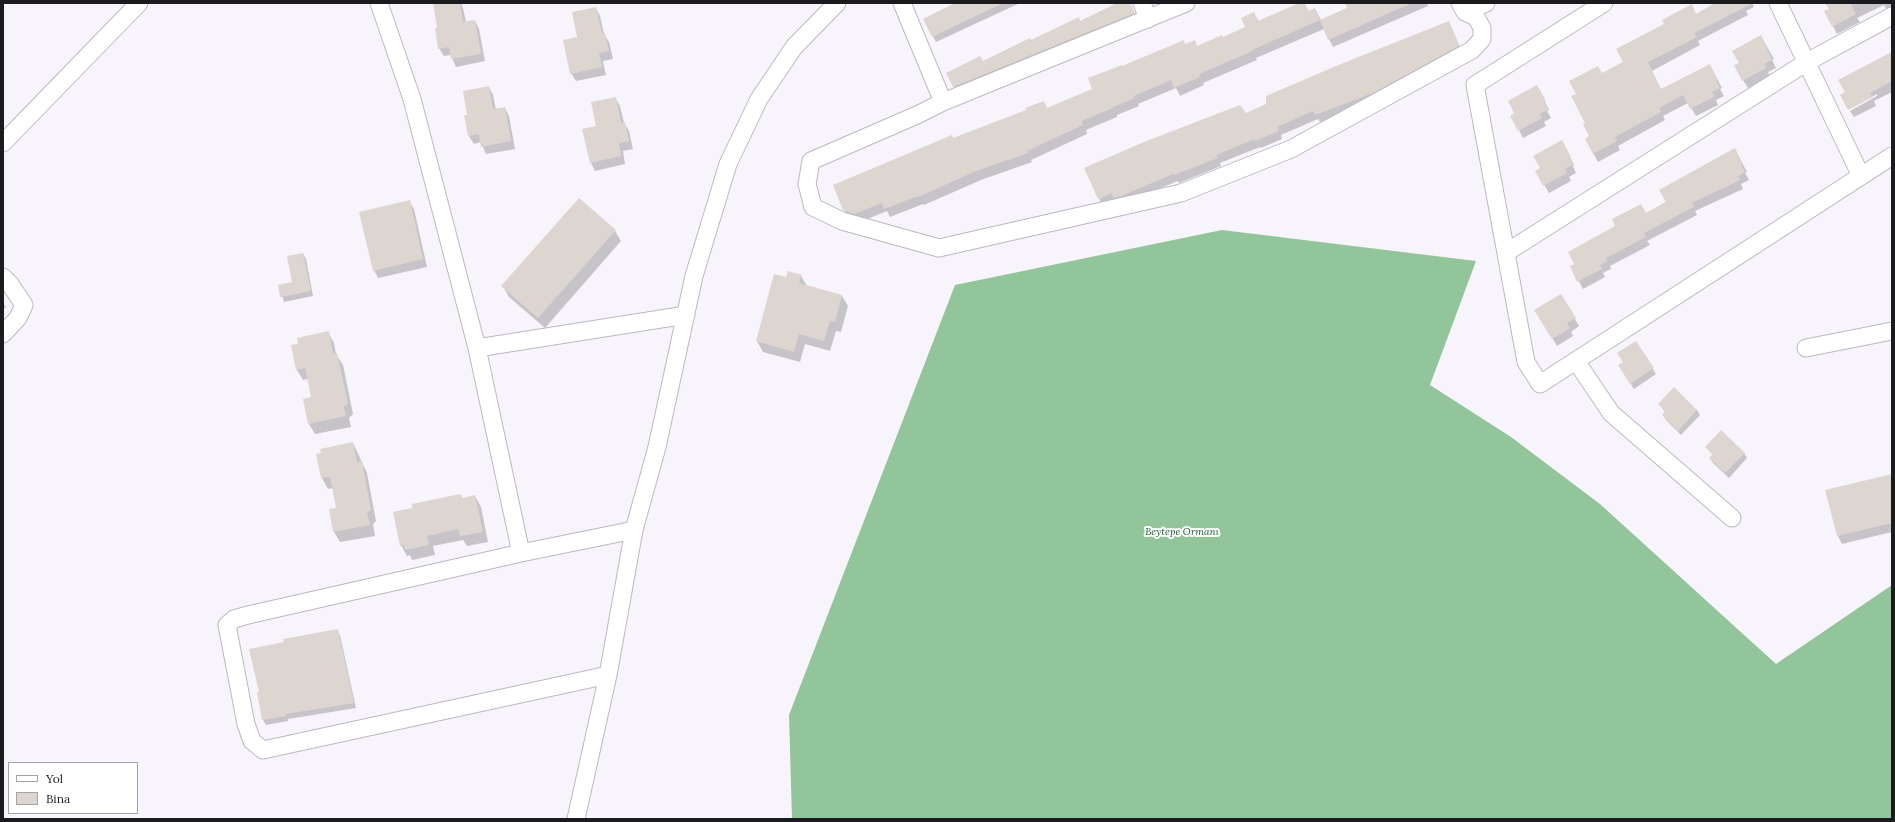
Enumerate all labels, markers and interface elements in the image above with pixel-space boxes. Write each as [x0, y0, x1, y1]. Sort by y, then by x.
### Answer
park label: Beytepe Ormanı [1145, 526, 1219, 538]
legend [8, 762, 138, 814]
text: Yol [46, 771, 63, 786]
text: Bina [46, 791, 70, 806]

